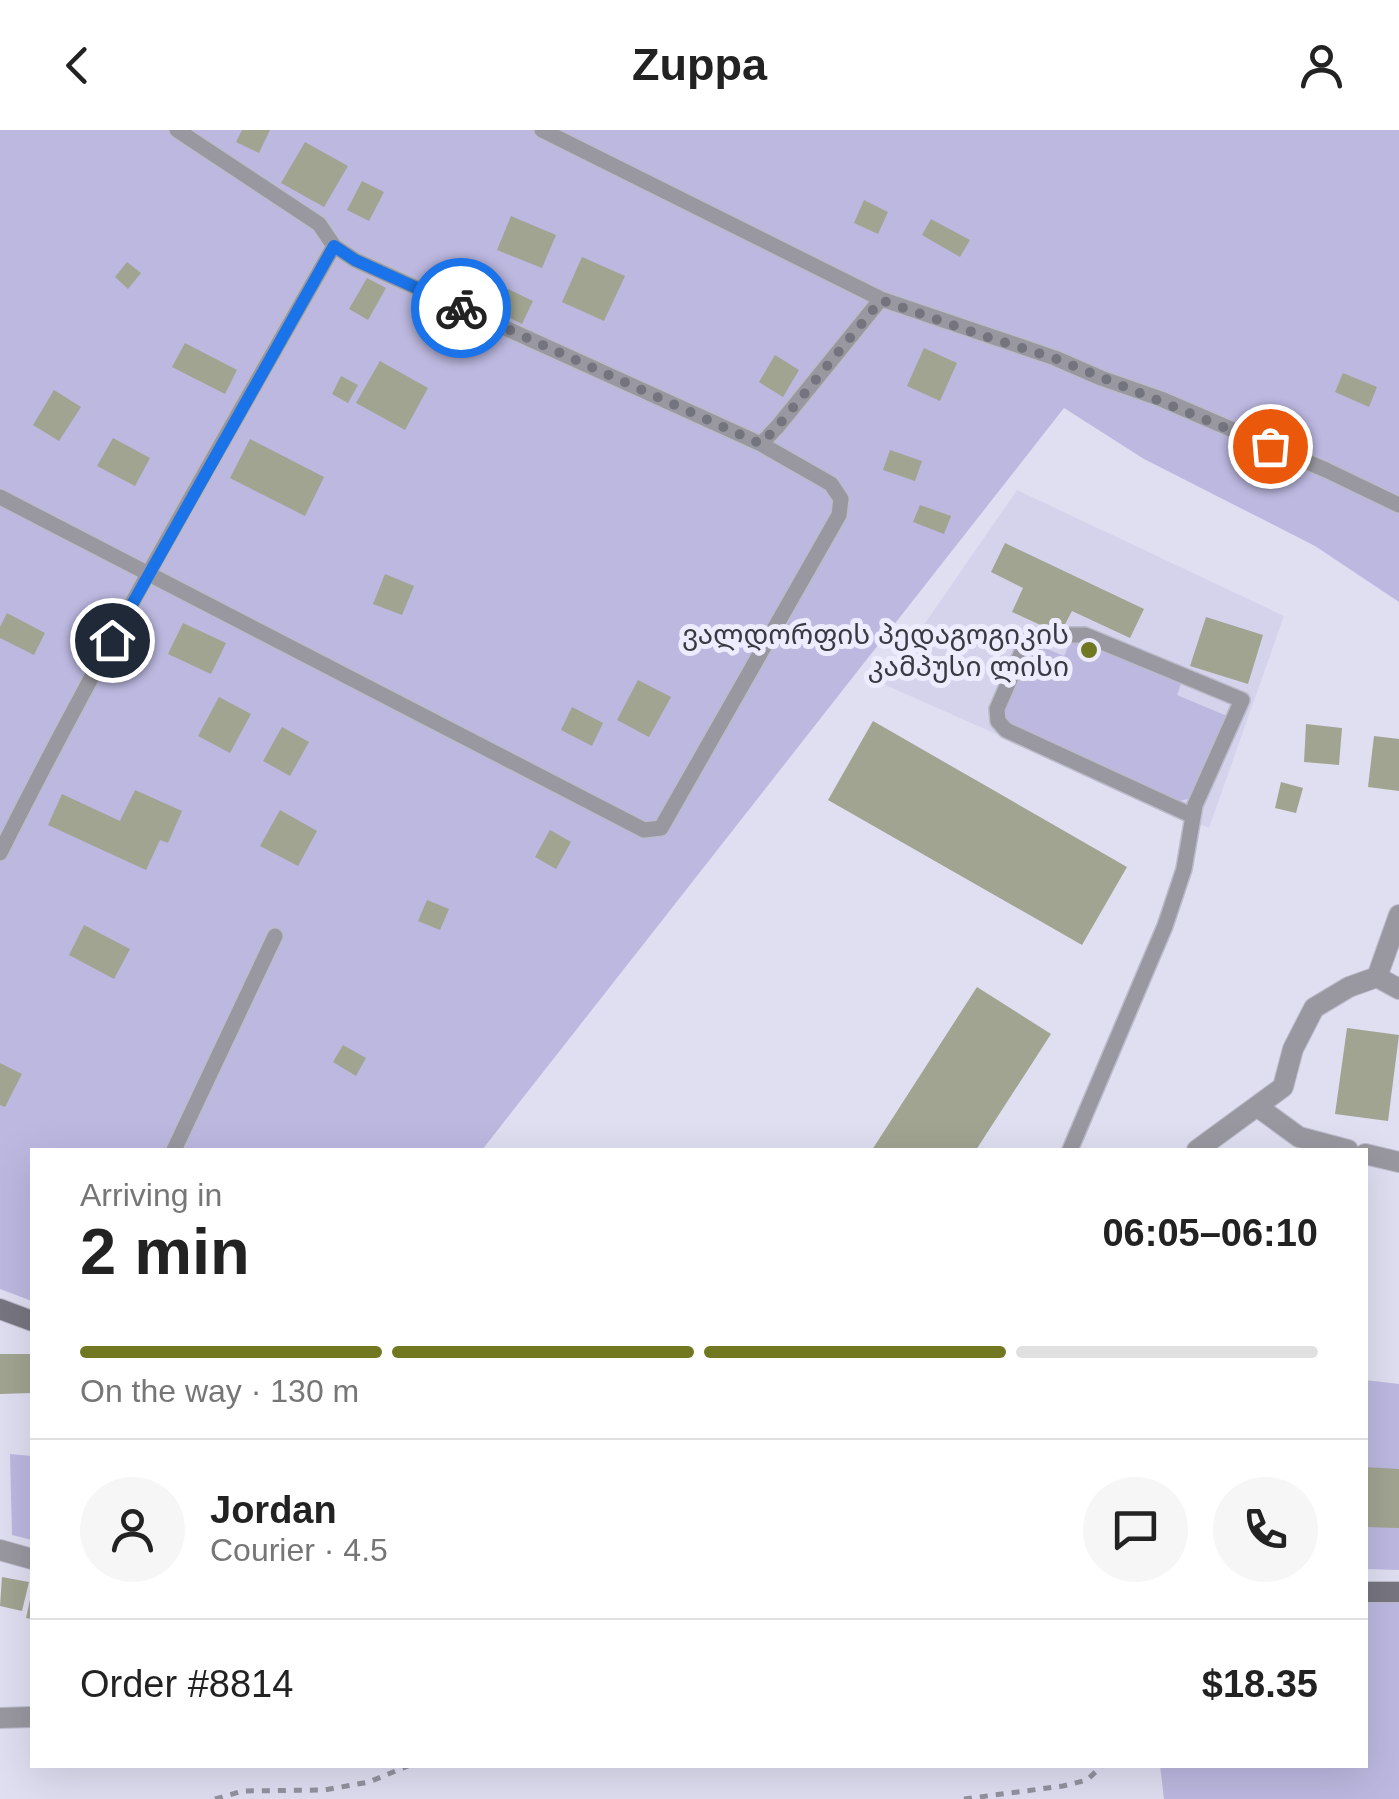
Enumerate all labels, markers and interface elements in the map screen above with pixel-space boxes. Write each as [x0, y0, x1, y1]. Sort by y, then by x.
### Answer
icon: back [50, 38, 105, 93]
icon: person [1294, 38, 1349, 93]
text: Zuppa [632, 39, 767, 90]
courier [411, 258, 511, 358]
icon: bike [434, 281, 489, 336]
pin [1228, 404, 1313, 489]
icon: bag [1243, 419, 1298, 474]
pin [70, 598, 155, 683]
icon: home [85, 613, 140, 668]
place label: ვალდორფის პედაგოგიკის კამპუსი ლისი [682, 619, 1069, 683]
marker: ვალდორფის პედაგოგიკის კამპუსი ლისი [1078, 639, 1100, 661]
text: Arriving in [80, 1177, 222, 1213]
text: 06:05–06:10 [1102, 1212, 1318, 1254]
text: 2 min [80, 1215, 250, 1288]
text: On the way · 130 m [80, 1373, 359, 1409]
button: person [80, 1477, 185, 1582]
button: chat [1083, 1477, 1188, 1582]
button: phone [1213, 1477, 1318, 1582]
text: Jordan [210, 1489, 337, 1531]
text: Courier · 4.5 [210, 1532, 388, 1568]
text: Order #8814 [80, 1663, 293, 1705]
text: $18.35 [1202, 1663, 1318, 1705]

